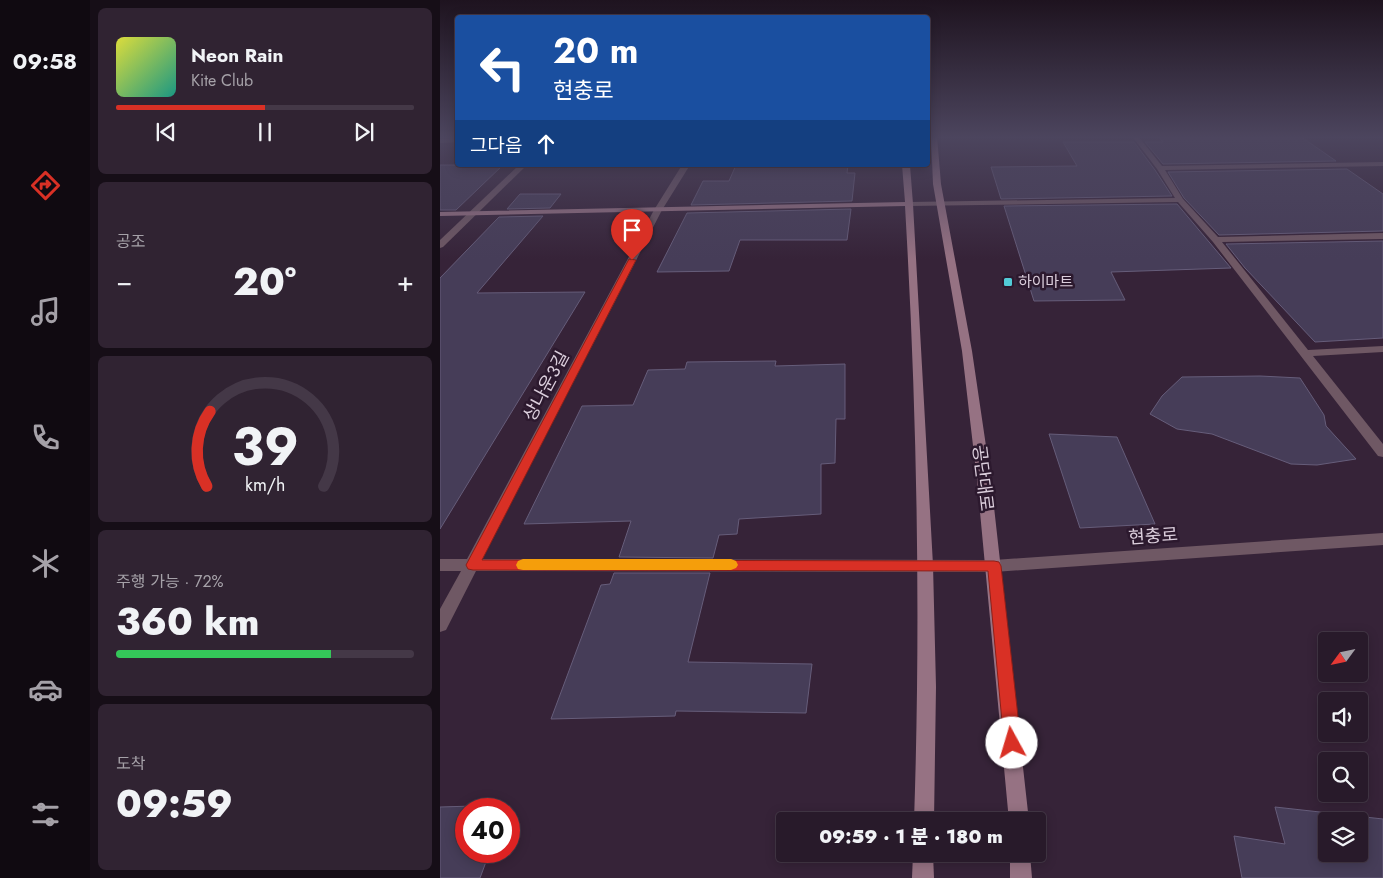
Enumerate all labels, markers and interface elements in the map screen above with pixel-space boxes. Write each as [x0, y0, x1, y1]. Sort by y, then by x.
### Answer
text: 20 m [553, 26, 638, 76]
icon: left [470, 35, 535, 100]
text: Neon Rain [191, 42, 284, 69]
text: 09:58 [13, 45, 77, 77]
text: Kite Club [191, 69, 253, 92]
text: 현충로 [553, 74, 614, 106]
icon: previous [152, 118, 180, 146]
icon: pause [251, 118, 279, 146]
icon: next [350, 118, 378, 146]
icon: ahead [532, 130, 560, 158]
text: 그다음 [470, 132, 522, 159]
icon: directions [28, 168, 63, 203]
pin [611, 209, 653, 260]
icon: arrive [618, 216, 646, 244]
text: 공조 [116, 230, 145, 253]
text: 20° [233, 254, 296, 309]
text: − [116, 261, 133, 302]
text: + [397, 261, 414, 302]
place label: 하이마트 [1018, 271, 1073, 293]
marker: 하이마트 [1002, 276, 1014, 288]
icon: music [28, 294, 63, 329]
street label: 상나운3길 [517, 346, 575, 426]
text: 39 [231, 409, 299, 485]
icon: phone [28, 420, 63, 455]
street label: 공단대로 [966, 444, 1000, 512]
text: km/h [245, 472, 285, 498]
street label: 현충로 [1127, 521, 1179, 551]
icon: climate [28, 546, 63, 581]
text: 주행 가능 · 72% [116, 570, 224, 593]
text: 360 km [116, 594, 259, 649]
north arrow [1318, 632, 1368, 682]
map controls [1318, 632, 1368, 862]
icon: car [28, 672, 63, 707]
button: sound [1318, 692, 1368, 742]
position arrow [985, 716, 1037, 768]
text: 도착 [116, 752, 145, 775]
button: search [1318, 752, 1368, 802]
text: 09:59 [116, 776, 233, 831]
icon: filters [28, 797, 63, 832]
speed limit sign: 40 [455, 798, 520, 863]
button: layers [1318, 812, 1368, 862]
text: 09:59 · 1 분 · 180 m [819, 823, 1003, 850]

